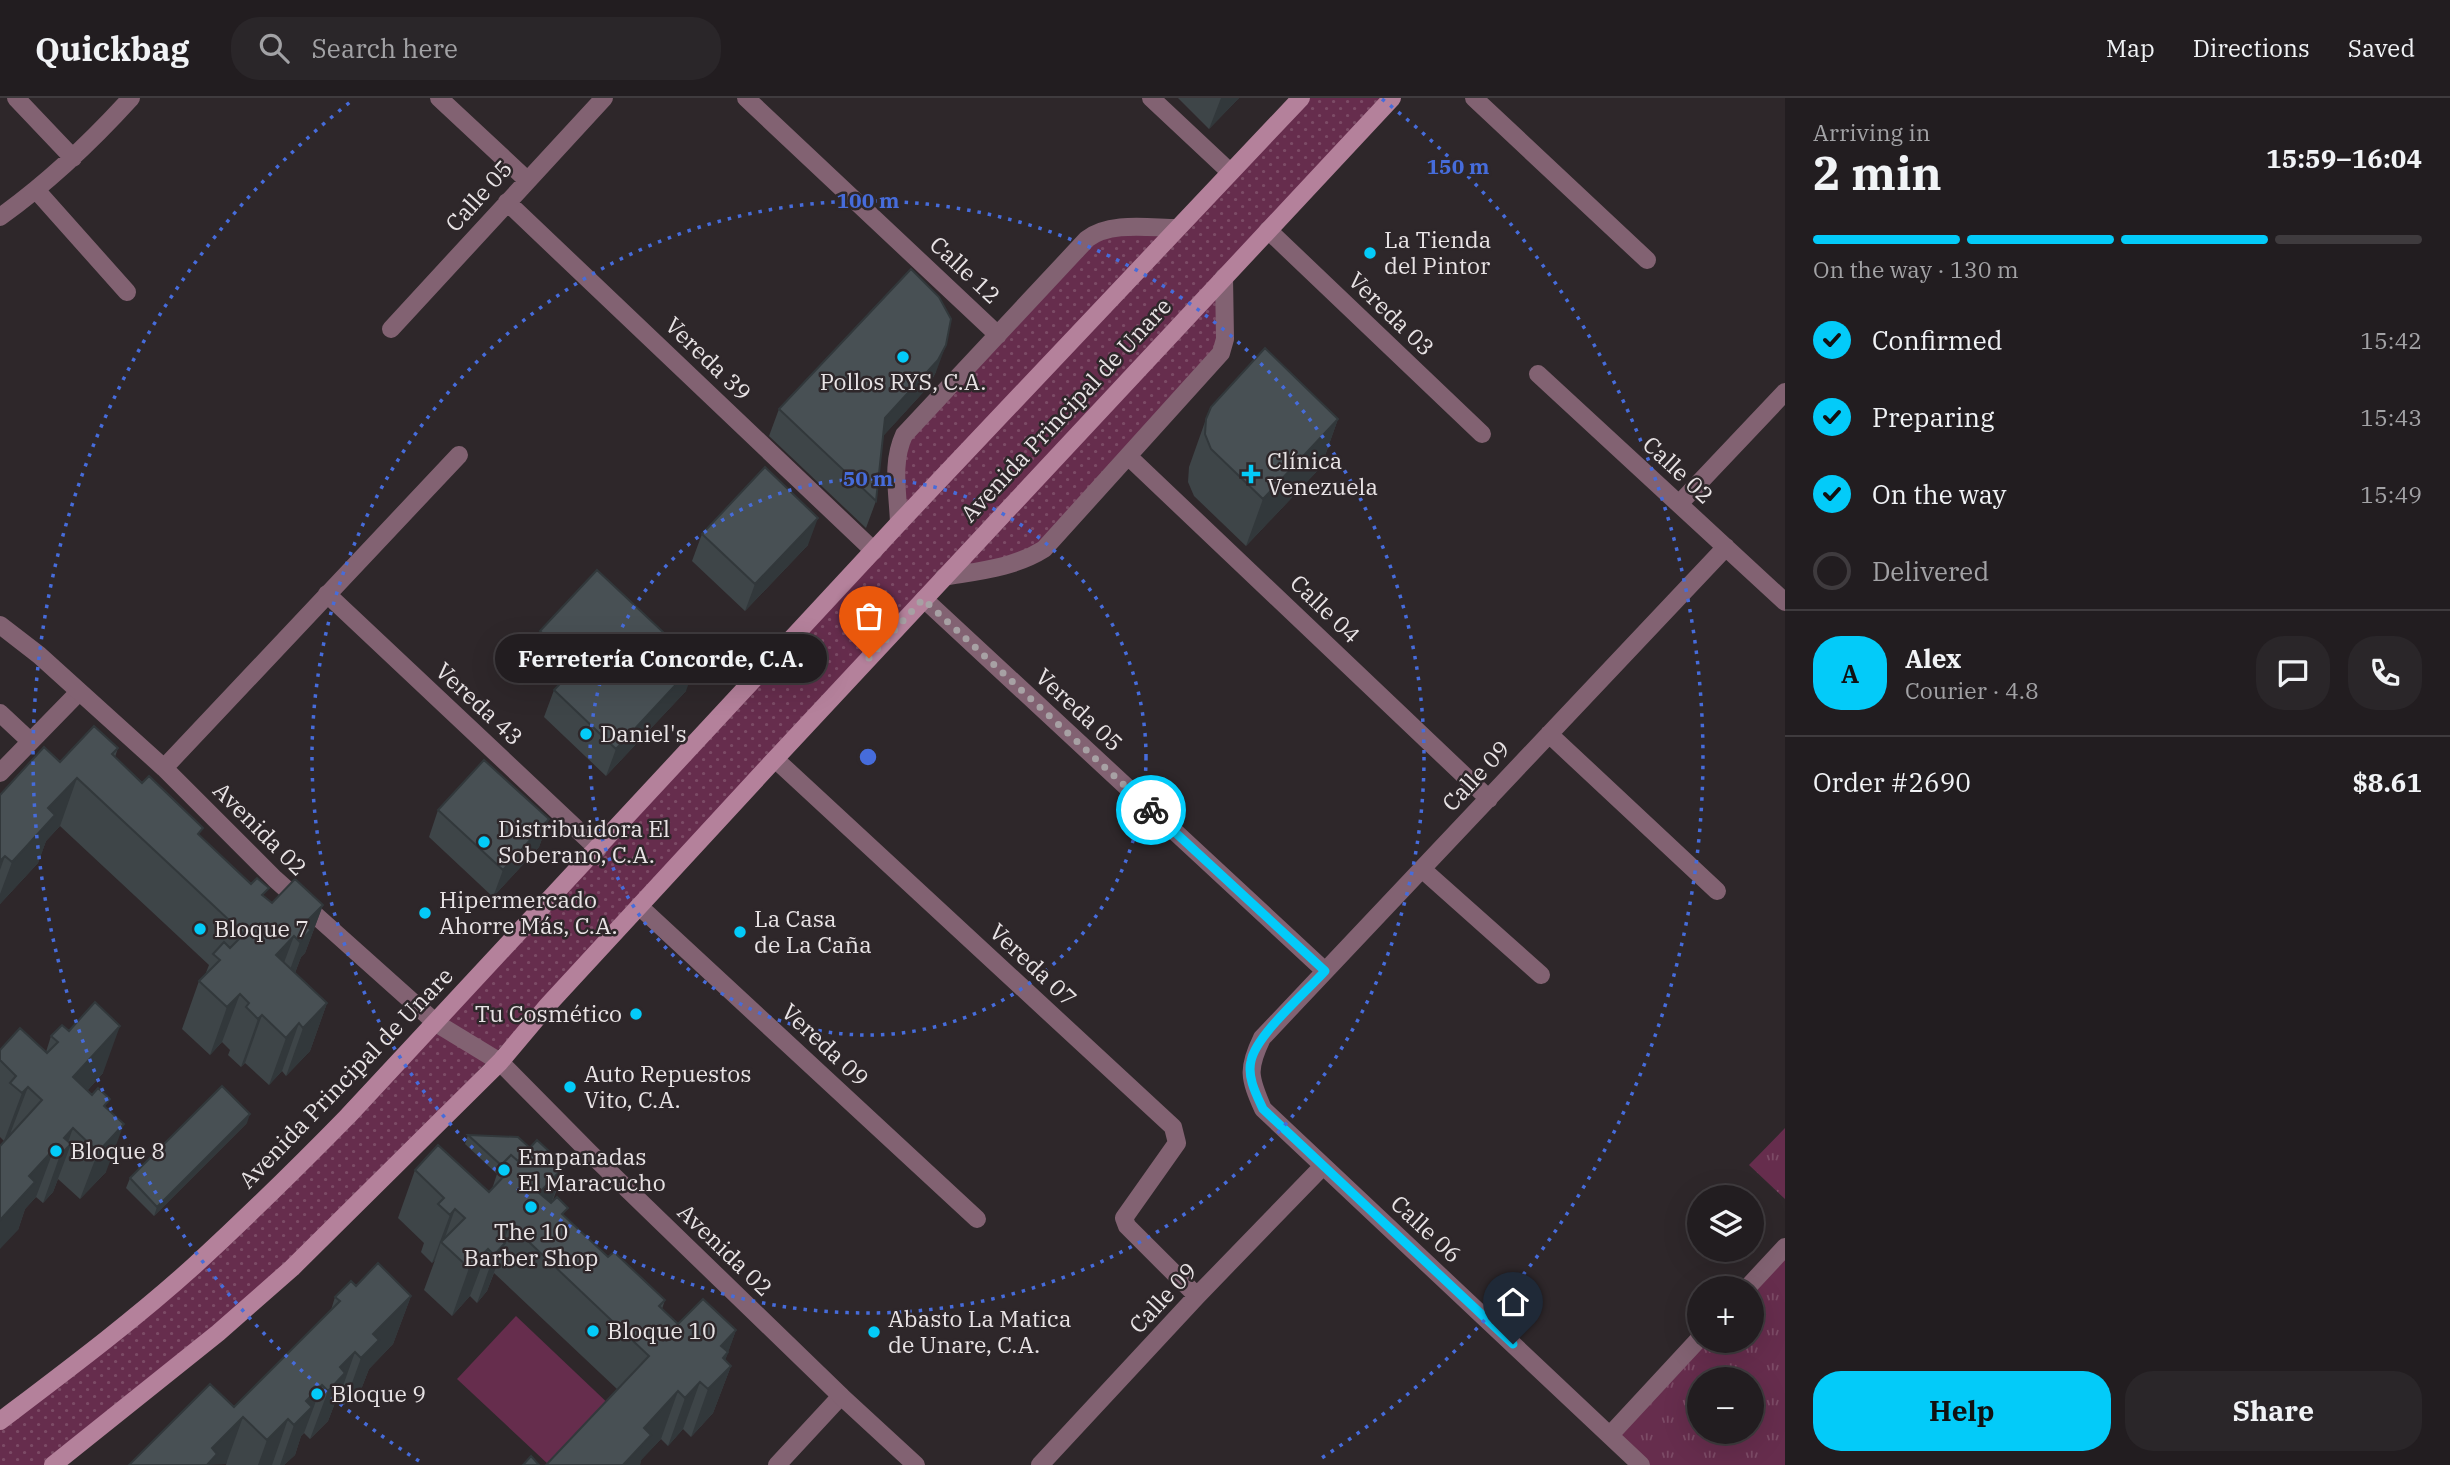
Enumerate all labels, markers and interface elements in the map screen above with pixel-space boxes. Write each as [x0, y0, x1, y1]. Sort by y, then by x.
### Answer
search box [231, 17, 721, 80]
text: Quickbag [35, 27, 189, 70]
icon: search [255, 29, 293, 67]
text: Search here [311, 31, 458, 65]
text: Map [2106, 32, 2155, 64]
text: Directions [2193, 32, 2310, 64]
text: Saved [2348, 32, 2415, 64]
text: Arriving in [1813, 117, 1930, 147]
text: 15:59–16:04 [2266, 141, 2422, 175]
text: 2 min [1813, 143, 1942, 203]
text: 150 m [1426, 152, 1490, 180]
street label: Calle 05 [438, 153, 518, 237]
text: 100 m [836, 186, 900, 214]
place label: La Tienda del Pintor [1384, 224, 1491, 280]
street label: Calle 12 [924, 229, 1007, 310]
marker: La Tienda del Pintor [1362, 245, 1378, 261]
text: On the way · 130 m [1813, 254, 2019, 284]
street label: Vereda 03 [1342, 265, 1441, 362]
street label: Avenida Principal de Unare [953, 291, 1177, 528]
street label: Vereda 39 [659, 310, 758, 407]
icon: check [1813, 321, 1851, 359]
text: Confirmed [1872, 323, 2003, 357]
text: 15:42 [2360, 325, 2422, 355]
marker: Pollos RYS, C.A. [895, 349, 911, 365]
place label: Pollos RYS, C.A. [820, 366, 986, 396]
icon: check [1813, 398, 1851, 436]
text: Preparing [1872, 400, 1994, 434]
text: 15:43 [2360, 402, 2422, 432]
street label: Calle 02 [1637, 429, 1720, 510]
place label: Clínica Venezuela [1267, 445, 1378, 501]
text: 50 m [843, 464, 893, 492]
marker: Clínica Venezuela [1241, 464, 1261, 484]
icon: check [1813, 475, 1851, 513]
text: On the way [1872, 477, 2006, 511]
text: 15:49 [2360, 479, 2422, 509]
text: Delivered [1872, 554, 1989, 588]
street label: Calle 04 [1284, 568, 1367, 649]
pin [839, 586, 899, 658]
icon: bag [850, 597, 888, 635]
callout: Ferretería Concorde, C.A. [494, 634, 827, 682]
button: chat [2256, 636, 2330, 710]
button: phone [2348, 636, 2422, 710]
text: Alex [1905, 641, 1961, 675]
text: Ferretería Concorde, C.A. [518, 643, 804, 673]
street label: Vereda 43 [430, 655, 530, 751]
text: A [1841, 656, 1859, 690]
street label: Vereda 05 [1030, 661, 1130, 757]
text: Courier · 4.8 [1905, 675, 2039, 705]
place label: Daniel's [600, 718, 687, 748]
marker: Daniel's [578, 726, 594, 742]
street label: Calle 09 [1435, 734, 1516, 817]
centre of rings [856, 745, 880, 769]
text: Order #2690 [1813, 765, 1971, 799]
text: $8.61 [2352, 765, 2422, 799]
street label: Avenida 02 [207, 775, 314, 882]
courier [1116, 775, 1186, 845]
icon: bike [1132, 791, 1170, 829]
place label: Distribuidora El Soberano, C.A. [498, 813, 670, 869]
marker: Distribuidora El Soberano, C.A. [476, 834, 492, 850]
place label: Hipermercado Ahorre Más, C.A. [439, 884, 618, 940]
place label: La Casa de La Caña [754, 903, 872, 959]
marker: Hipermercado Ahorre Más, C.A. [417, 905, 433, 921]
place label: Bloque 7 [214, 913, 309, 943]
street label: Vereda 07 [984, 916, 1084, 1012]
marker: Bloque 7 [192, 921, 208, 937]
marker: La Casa de La Caña [732, 924, 748, 940]
street label: Avenida Principal de Unare [232, 960, 459, 1194]
street label: Vereda 09 [776, 996, 876, 1092]
place label: Tu Cosmético [475, 998, 622, 1028]
marker: Tu Cosmético [628, 1006, 644, 1022]
place label: Auto Repuestos Vito, C.A. [584, 1058, 751, 1114]
marker: Auto Repuestos Vito, C.A. [562, 1079, 578, 1095]
place label: Bloque 8 [70, 1135, 165, 1165]
place label: Empanadas El Maracucho [518, 1141, 666, 1197]
marker: Bloque 8 [48, 1143, 64, 1159]
marker: Empanadas El Maracucho [496, 1162, 512, 1178]
map controls [1687, 1185, 1764, 1444]
button: layers [1687, 1185, 1764, 1262]
street label: Calle 06 [1385, 1188, 1468, 1269]
street label: Avenida 02 [672, 1196, 780, 1302]
marker: The 10 Barber Shop [523, 1199, 539, 1215]
place label: The 10 Barber Shop [464, 1216, 598, 1272]
street label: Calle 09 [1122, 1256, 1203, 1339]
pin [1483, 1272, 1543, 1344]
button: + [1687, 1276, 1764, 1353]
icon: home [1494, 1283, 1532, 1321]
place label: Abasto La Matica de Unare, C.A. [888, 1303, 1071, 1359]
place label: Bloque 10 [607, 1315, 716, 1345]
marker: Bloque 10 [585, 1323, 601, 1339]
marker: Abasto La Matica de Unare, C.A. [866, 1324, 882, 1340]
button: − [1687, 1367, 1764, 1444]
button: Help [1813, 1371, 2111, 1451]
button: Share [2125, 1371, 2422, 1451]
place label: Bloque 9 [331, 1378, 426, 1408]
marker: Bloque 9 [309, 1386, 325, 1402]

